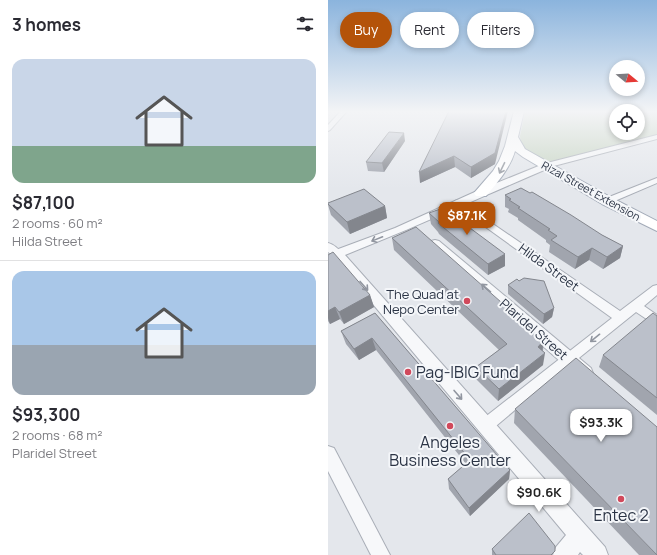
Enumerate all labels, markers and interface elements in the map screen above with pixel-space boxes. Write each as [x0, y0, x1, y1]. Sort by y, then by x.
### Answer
chip: Buy [340, 12, 392, 48]
chip: Rent [400, 12, 459, 48]
chip: Filters [467, 12, 534, 48]
text: 3 homes [12, 13, 81, 36]
icon: filters [294, 13, 316, 35]
north arrow [609, 60, 645, 96]
map controls [609, 60, 645, 140]
icon: home [128, 85, 200, 157]
button: locate [609, 104, 645, 140]
street label: Rizal Street Extension [539, 157, 643, 224]
one-way arrow [498, 161, 505, 173]
text: $87,100 [12, 191, 75, 214]
pin: $87.1K [434, 202, 500, 236]
text: $87.1K [447, 206, 487, 224]
text: 2 rooms · 60 m² [12, 214, 103, 232]
text: Hilda Street [12, 232, 83, 250]
one-way arrow [371, 236, 383, 243]
street label: Hilda Street [515, 239, 583, 295]
one-way arrow [360, 281, 369, 291]
one-way arrow [481, 283, 491, 292]
place label: The Quad at Nepo Center [383, 285, 459, 318]
street label: Plaridel Street [496, 294, 572, 364]
marker: The Quad at Nepo Center [462, 296, 472, 306]
icon: home [128, 297, 200, 369]
one-way arrow [589, 334, 600, 343]
place label: Pag-IBIG Fund [416, 361, 519, 383]
marker: Pag-IBIG Fund [403, 367, 413, 377]
one-way arrow [454, 390, 463, 400]
text: $93,300 [12, 403, 81, 426]
pin: $93.3K [568, 409, 634, 443]
text: $93.3K [579, 413, 623, 431]
marker: Angeles Business Center [445, 421, 455, 431]
text: 2 rooms · 68 m² [12, 426, 102, 444]
place label: Angeles Business Center [389, 431, 511, 471]
text: Plaridel Street [12, 444, 97, 462]
pin: $90.6K [506, 479, 572, 513]
text: $90.6K [516, 483, 562, 501]
marker: Entec 2 [616, 494, 626, 504]
place label: Entec 2 [593, 504, 649, 526]

